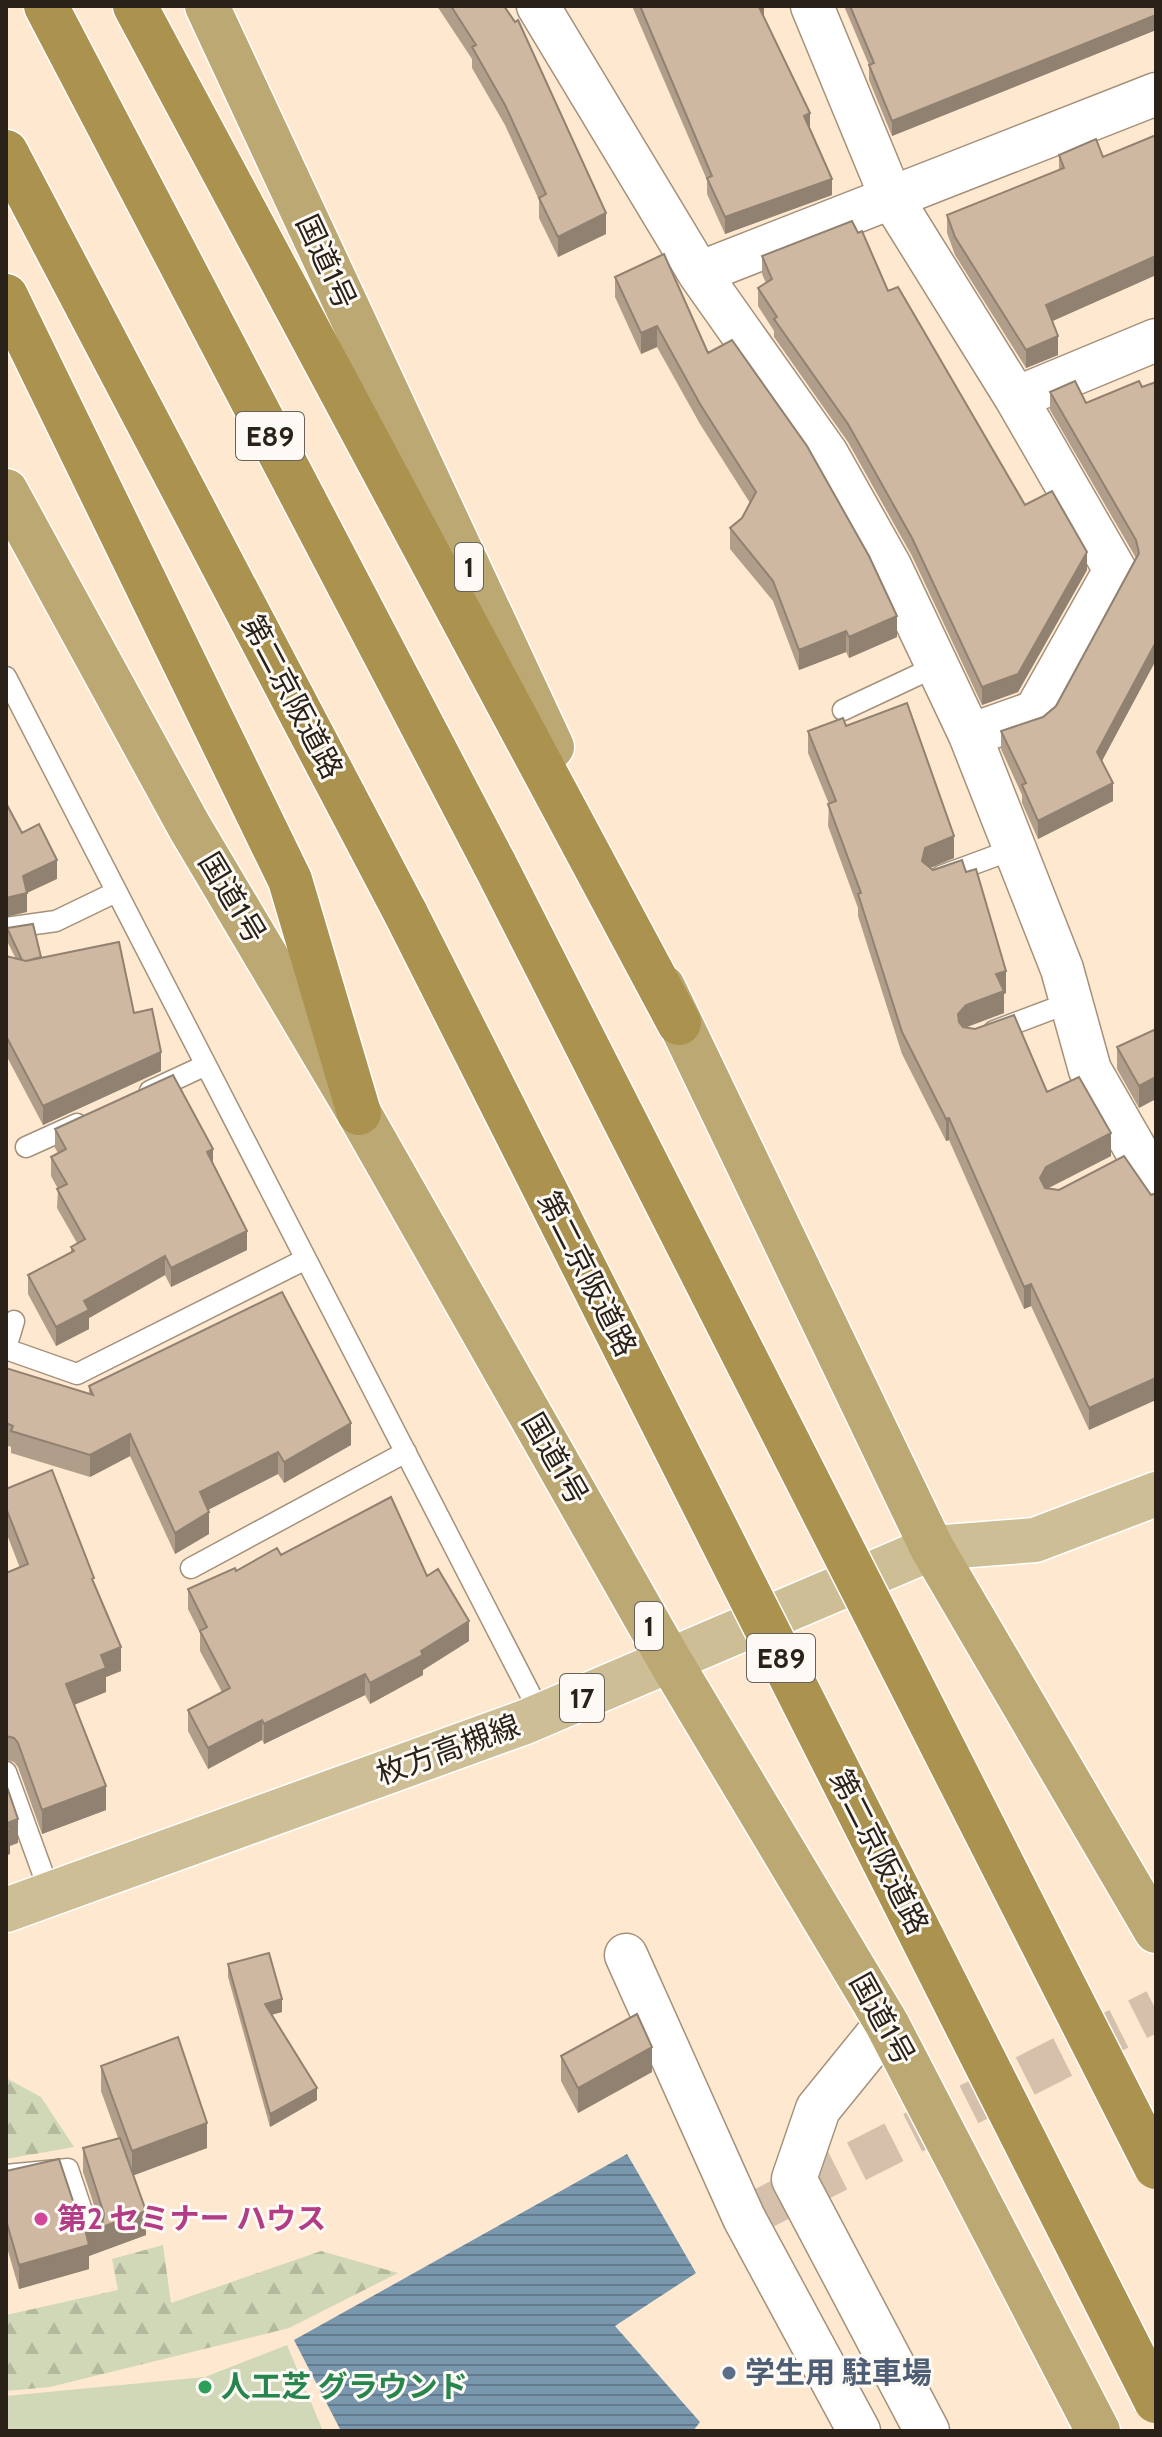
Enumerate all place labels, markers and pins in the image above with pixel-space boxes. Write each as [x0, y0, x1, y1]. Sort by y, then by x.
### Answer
place label: 第2 セミナー ハウス [57, 2200, 326, 2237]
marker: 第2 セミナー ハウス [32, 2210, 50, 2228]
place label: 学生用 駐車場 [745, 2354, 932, 2391]
marker: 学生用 駐車場 [720, 2364, 738, 2382]
place label: 人工芝 グラウンド [221, 2368, 468, 2405]
marker: 人工芝 グラウンド [196, 2378, 214, 2396]

